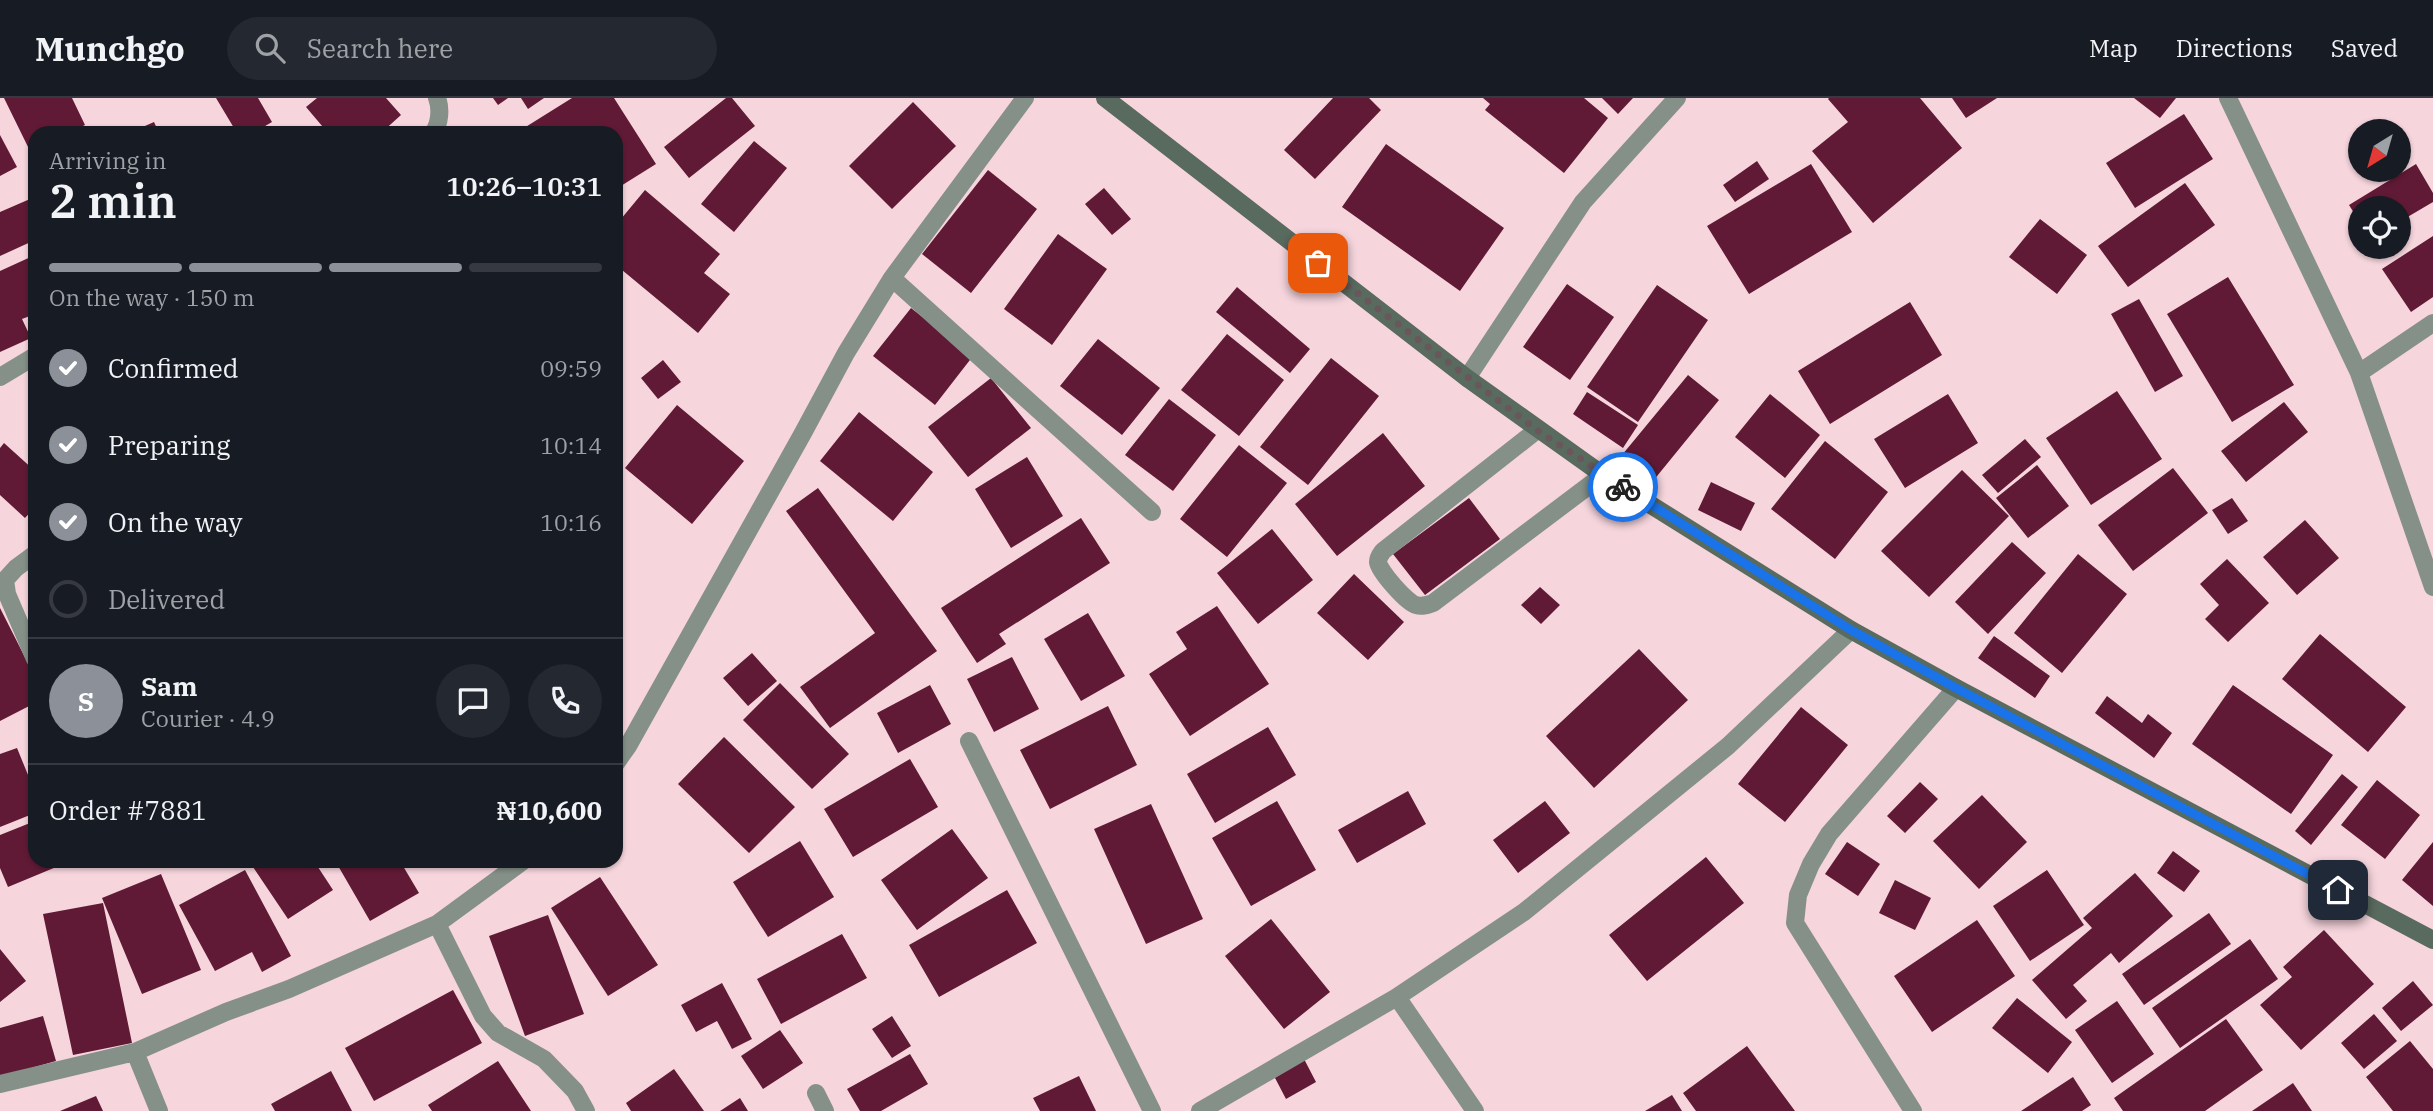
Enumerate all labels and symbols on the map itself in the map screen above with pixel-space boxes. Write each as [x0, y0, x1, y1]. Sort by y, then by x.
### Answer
north arrow [2348, 119, 2412, 182]
pin [1288, 233, 1348, 293]
courier [1588, 452, 1658, 522]
pin [2308, 860, 2368, 920]

